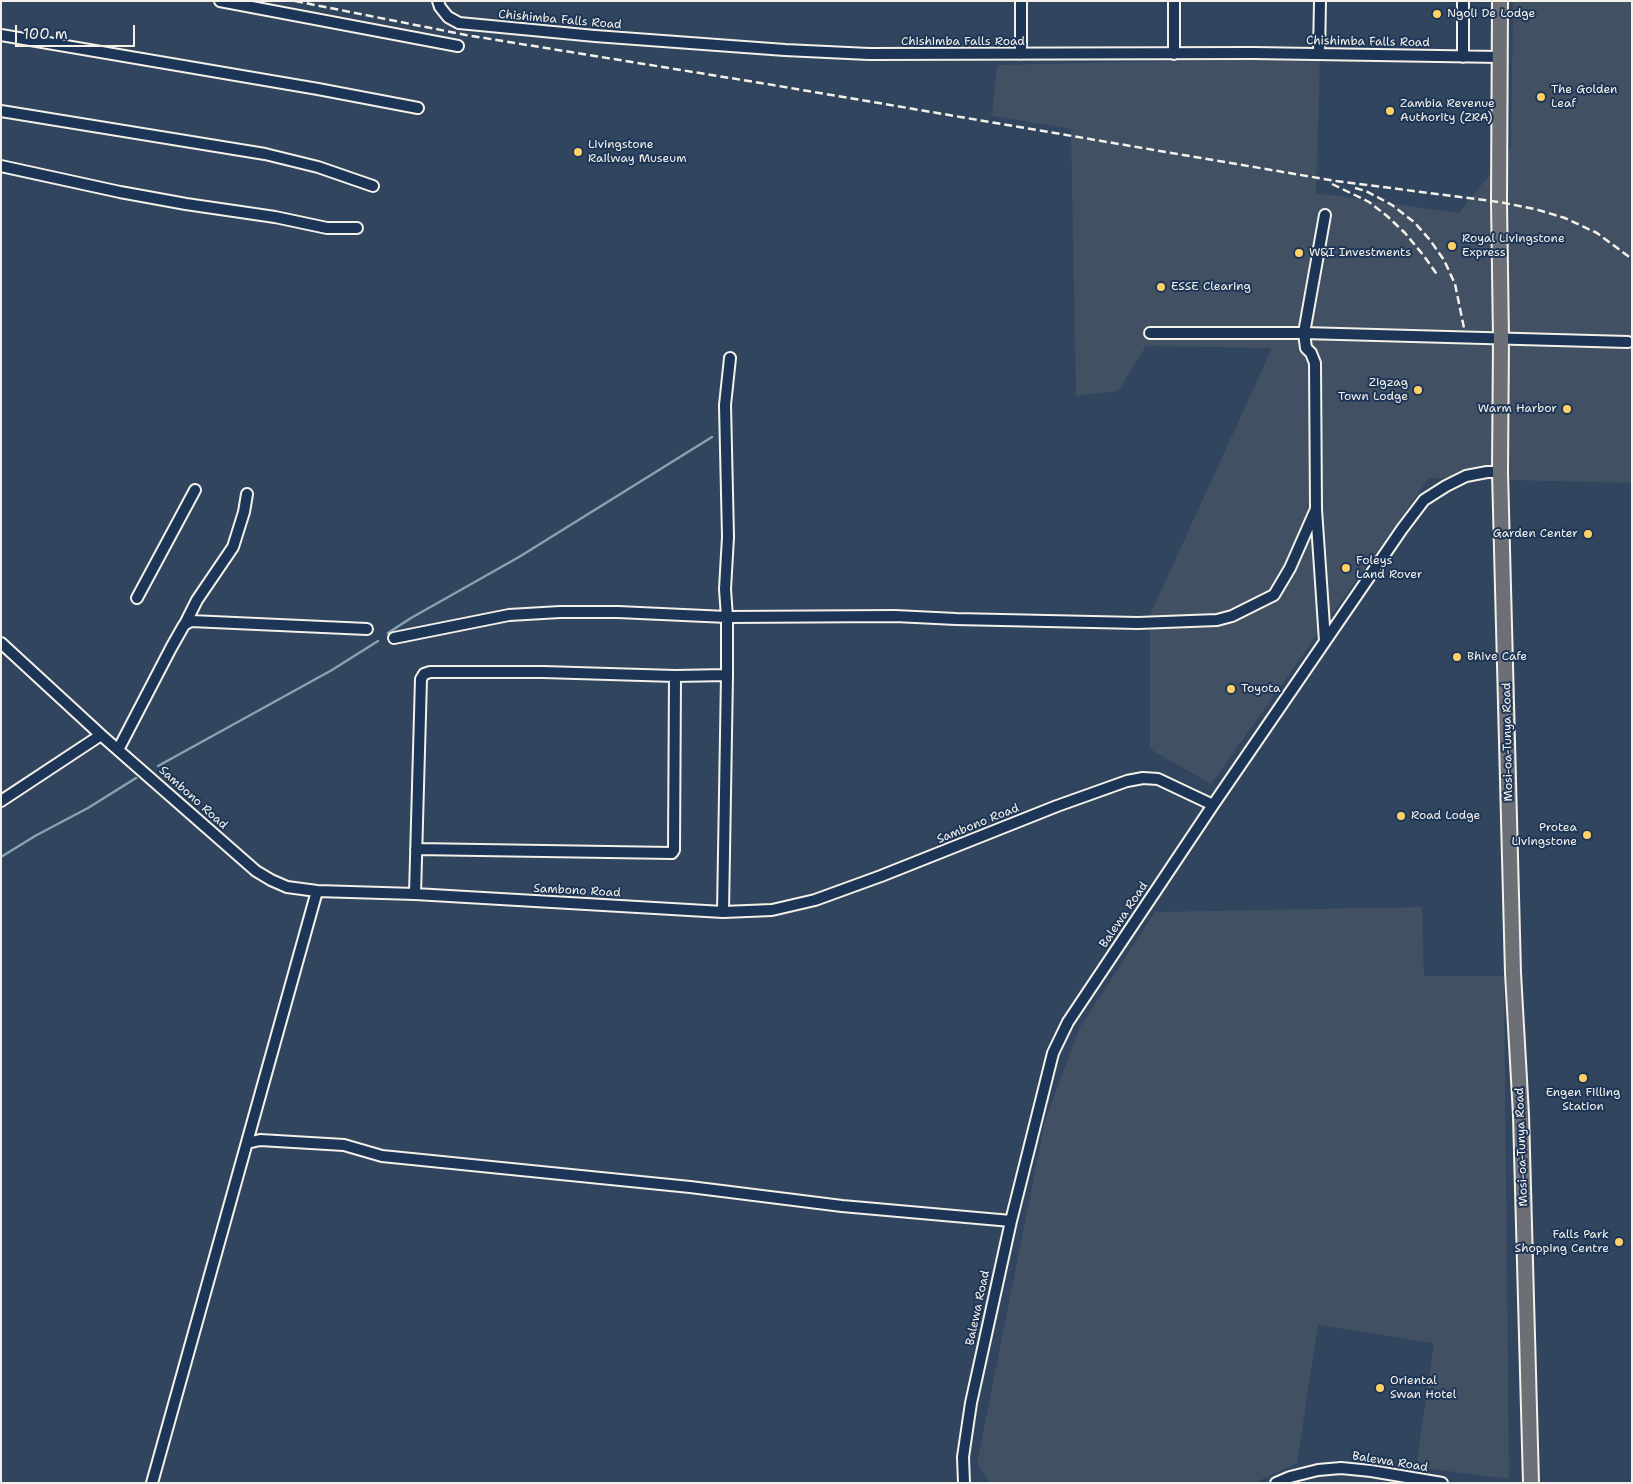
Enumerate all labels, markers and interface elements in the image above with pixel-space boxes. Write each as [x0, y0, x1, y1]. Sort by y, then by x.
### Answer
street label: Chishimba Falls Road [498, 7, 622, 33]
place label: Ngoli De Lodge [1447, 7, 1535, 21]
marker: Ngoli De Lodge [1431, 8, 1443, 20]
scale bar [18, 15, 138, 47]
text: 100 m [23, 24, 68, 44]
street label: Chishimba Falls Road [1306, 34, 1430, 50]
street label: Chishimba Falls Road [901, 35, 1025, 49]
place label: The Golden Leaf [1551, 83, 1617, 111]
marker: The Golden Leaf [1535, 91, 1547, 103]
place label: Zambia Revenue Authority (ZRA) [1400, 97, 1495, 125]
marker: Zambia Revenue Authority (ZRA) [1384, 105, 1396, 117]
place label: Livingstone Railway Museum [588, 138, 687, 166]
marker: Livingstone Railway Museum [572, 146, 584, 158]
place label: Royal Livingstone Express [1462, 232, 1565, 260]
marker: Royal Livingstone Express [1446, 240, 1458, 252]
place label: W&I Investments [1309, 246, 1411, 260]
marker: W&I Investments [1293, 247, 1305, 259]
place label: ESSE Clearing [1171, 280, 1251, 294]
marker: ESSE Clearing [1155, 281, 1167, 293]
place label: Zigzag Town Lodge [1338, 376, 1408, 404]
marker: Zigzag Town Lodge [1412, 384, 1424, 396]
place label: Warm Harbor [1478, 402, 1557, 416]
marker: Warm Harbor [1561, 403, 1573, 415]
place label: Garden Center [1493, 527, 1578, 541]
marker: Garden Center [1582, 528, 1594, 540]
place label: Foleys Land Rover [1356, 554, 1422, 582]
marker: Foleys Land Rover [1340, 562, 1352, 574]
place label: Bhive Cafe [1467, 650, 1527, 664]
marker: Bhive Cafe [1451, 651, 1463, 663]
place label: Toyota [1241, 682, 1281, 696]
street label: Mosi-oa-Tunya Road [1500, 682, 1516, 802]
marker: Toyota [1225, 683, 1237, 695]
street label: Sambono Road [156, 763, 230, 833]
street label: Sambono Road [935, 801, 1021, 847]
place label: Road Lodge [1411, 809, 1480, 823]
marker: Road Lodge [1395, 810, 1407, 822]
place label: Protea Livingstone [1511, 821, 1577, 849]
marker: Protea Livingstone [1581, 829, 1593, 841]
street label: Balewa Road [1097, 879, 1151, 951]
street label: Sambono Road [533, 882, 621, 900]
marker: Engen Filling Station [1577, 1072, 1589, 1084]
place label: Engen Filling Station [1546, 1086, 1620, 1114]
street label: Mosi-oa-Tunya Road [1513, 1087, 1531, 1207]
place label: Falls Park Shopping Centre [1515, 1228, 1609, 1256]
marker: Falls Park Shopping Centre [1613, 1236, 1625, 1248]
street label: Balewa Road [963, 1269, 993, 1347]
place label: Oriental Swan Hotel [1390, 1374, 1456, 1402]
marker: Oriental Swan Hotel [1374, 1382, 1386, 1394]
street label: Balewa Road [1351, 1449, 1429, 1475]

